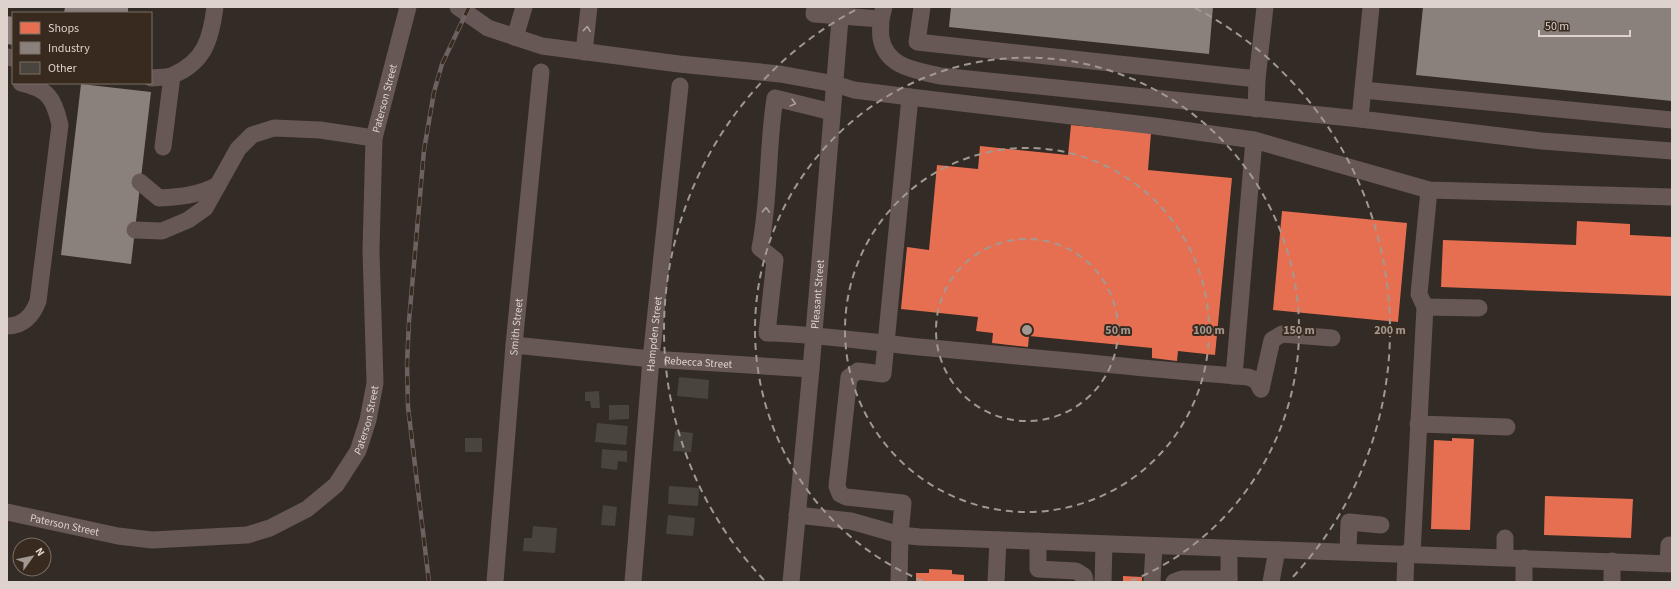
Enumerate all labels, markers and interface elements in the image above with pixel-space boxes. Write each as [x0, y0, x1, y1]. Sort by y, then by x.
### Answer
legend [12, 12, 152, 84]
scale bar [1539, 12, 1630, 38]
text: 50 m [1545, 18, 1569, 35]
text: Shops [48, 20, 79, 37]
one-way arrow [582, 26, 591, 32]
text: Industry [48, 40, 90, 57]
text: Other [48, 60, 78, 77]
street label: Paterson Street [369, 62, 401, 134]
one-way arrow [789, 98, 796, 107]
one-way arrow [762, 207, 770, 213]
street label: Pleasant Street [807, 259, 828, 330]
street label: Hampden Street [643, 295, 666, 372]
street label: Smith Street [506, 297, 527, 356]
text: 50 m [1105, 322, 1131, 339]
text: 100 m [1193, 322, 1225, 339]
text: 150 m [1283, 322, 1315, 339]
text: 200 m [1374, 322, 1406, 339]
centre of rings [1020, 323, 1034, 337]
street label: Rebecca Street [664, 353, 733, 372]
street label: Paterson Street [351, 384, 382, 458]
street label: Paterson Street [29, 510, 101, 540]
north arrow [12, 537, 52, 577]
text: N [32, 545, 48, 559]

